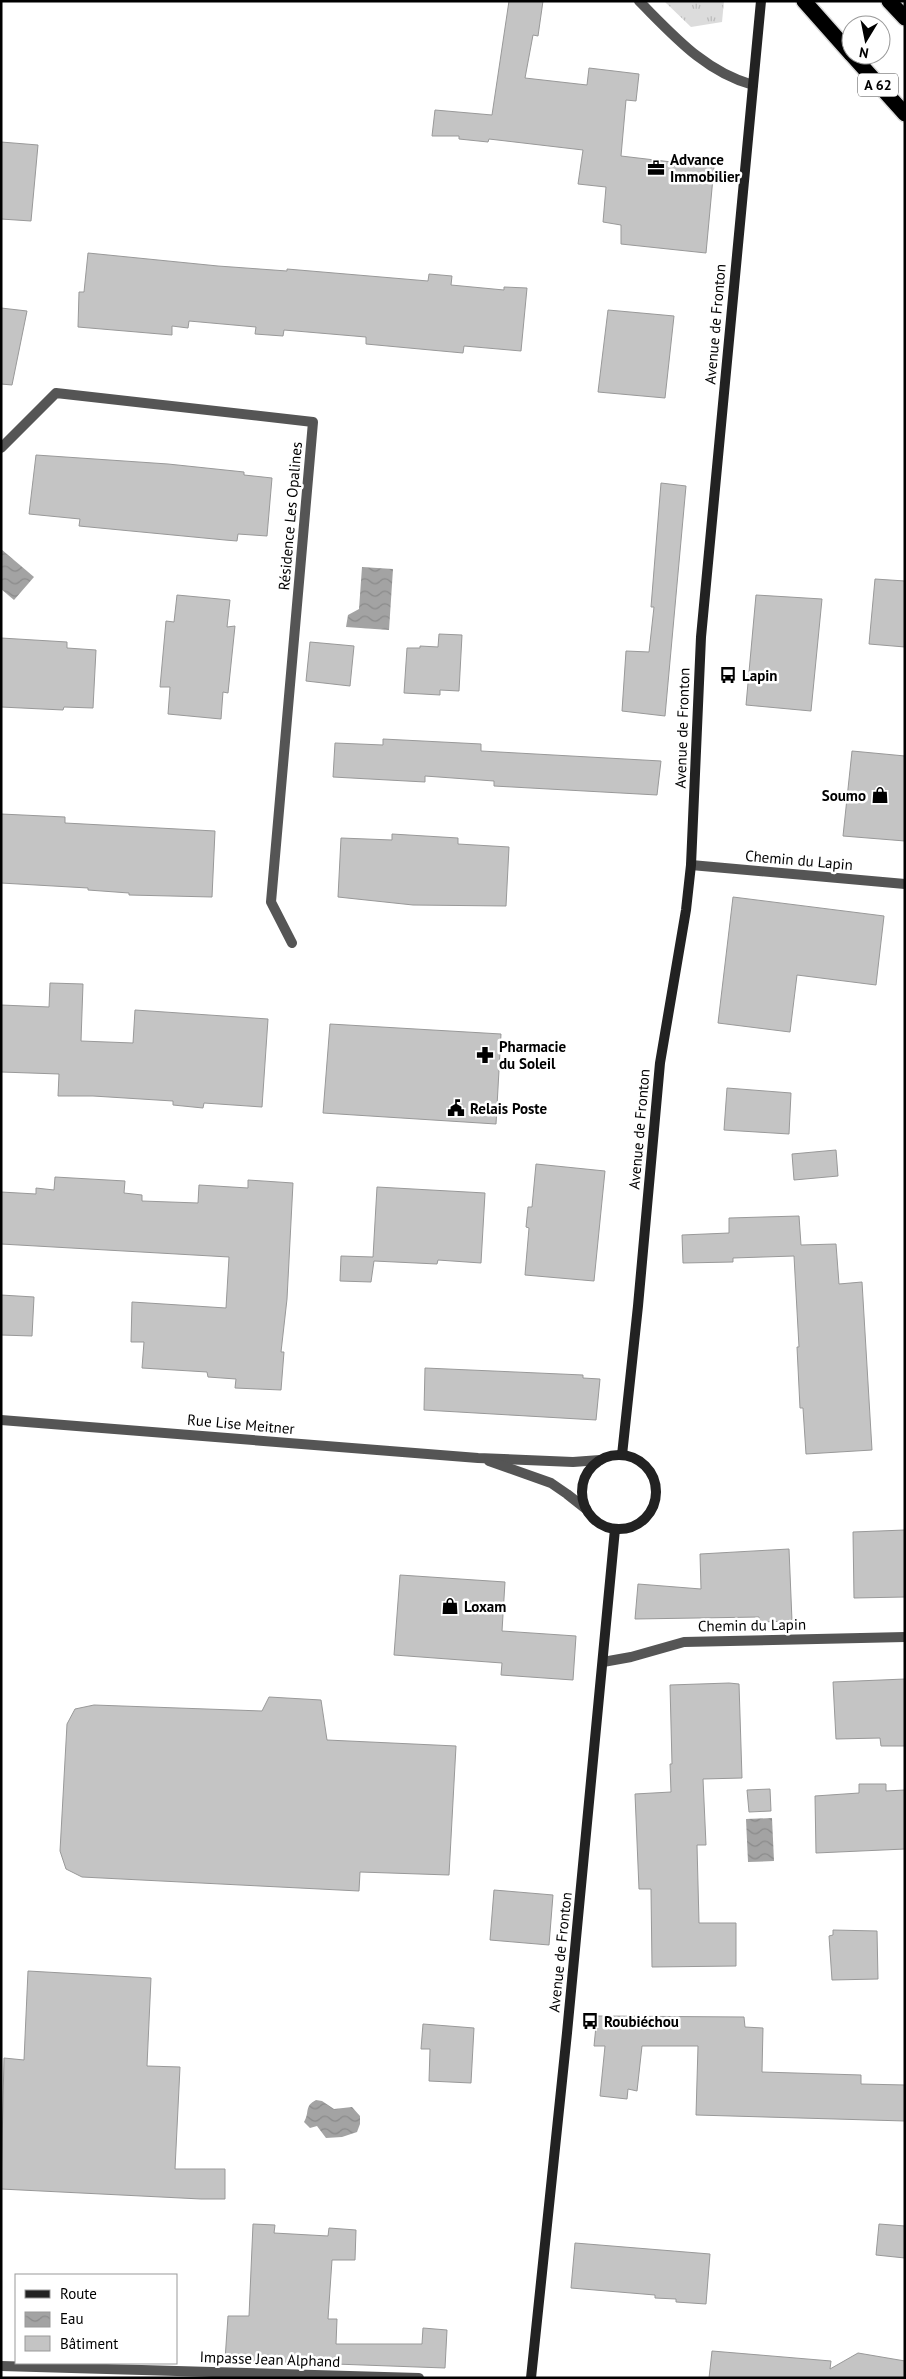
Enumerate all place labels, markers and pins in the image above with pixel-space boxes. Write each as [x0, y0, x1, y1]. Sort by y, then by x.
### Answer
place label: Advance Immobilier [670, 150, 741, 186]
office icon: Advance Immobilier [646, 158, 666, 178]
bus stop icon: Lapin [718, 665, 738, 685]
place label: Lapin [742, 666, 777, 685]
shop icon: Soumo [870, 785, 890, 805]
place label: Soumo [822, 786, 866, 805]
place label: Pharmacie du Soleil [499, 1037, 567, 1073]
pharmacy icon: Pharmacie du Soleil [475, 1045, 495, 1065]
public building icon: Relais Poste [446, 1098, 466, 1118]
place label: Relais Poste [470, 1099, 548, 1118]
shop icon: Loxam [440, 1596, 460, 1616]
place label: Loxam [464, 1597, 506, 1616]
bus stop icon: Roubiéchou [580, 2011, 600, 2031]
place label: Roubiéchou [604, 2012, 679, 2031]

